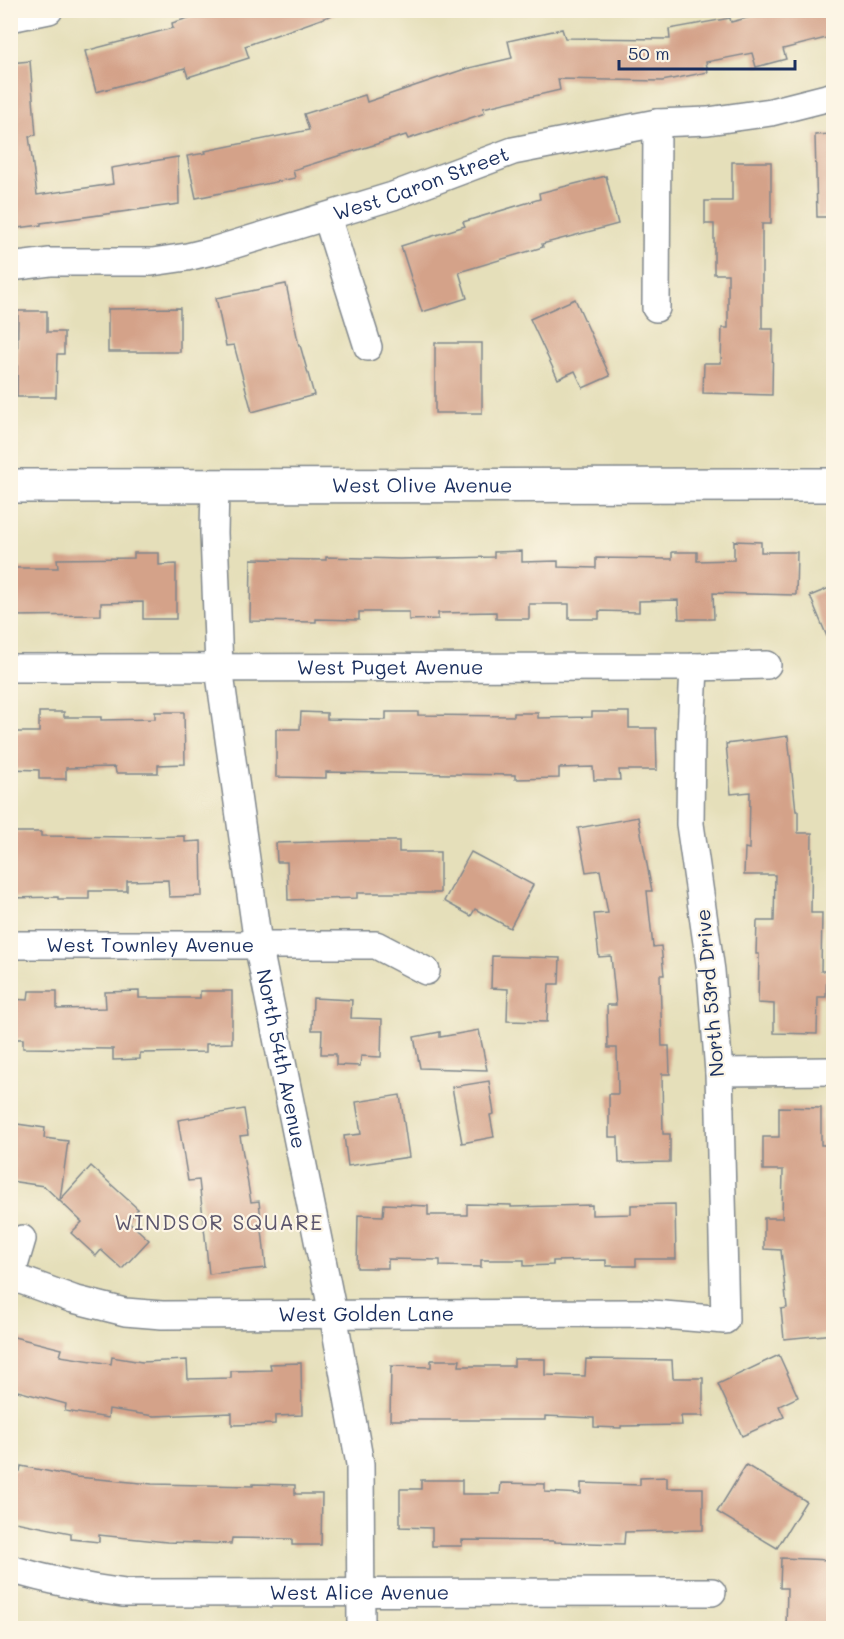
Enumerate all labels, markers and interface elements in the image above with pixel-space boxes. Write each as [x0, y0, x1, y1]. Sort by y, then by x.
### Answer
scale bar [619, 33, 794, 71]
text: 50 m [628, 41, 670, 65]
street label: West Caron Street [330, 140, 512, 226]
street label: West Olive Avenue [332, 471, 512, 498]
street label: West Puget Avenue [297, 653, 483, 680]
street label: North 53rd Drive [689, 908, 729, 1078]
street label: West Townley Avenue [46, 931, 254, 957]
street label: North 54th Avenue [251, 967, 313, 1151]
district label: WINDSOR SQUARE [114, 1208, 324, 1235]
street label: West Golden Lane [278, 1300, 454, 1327]
street label: West Alice Avenue [269, 1578, 449, 1605]

